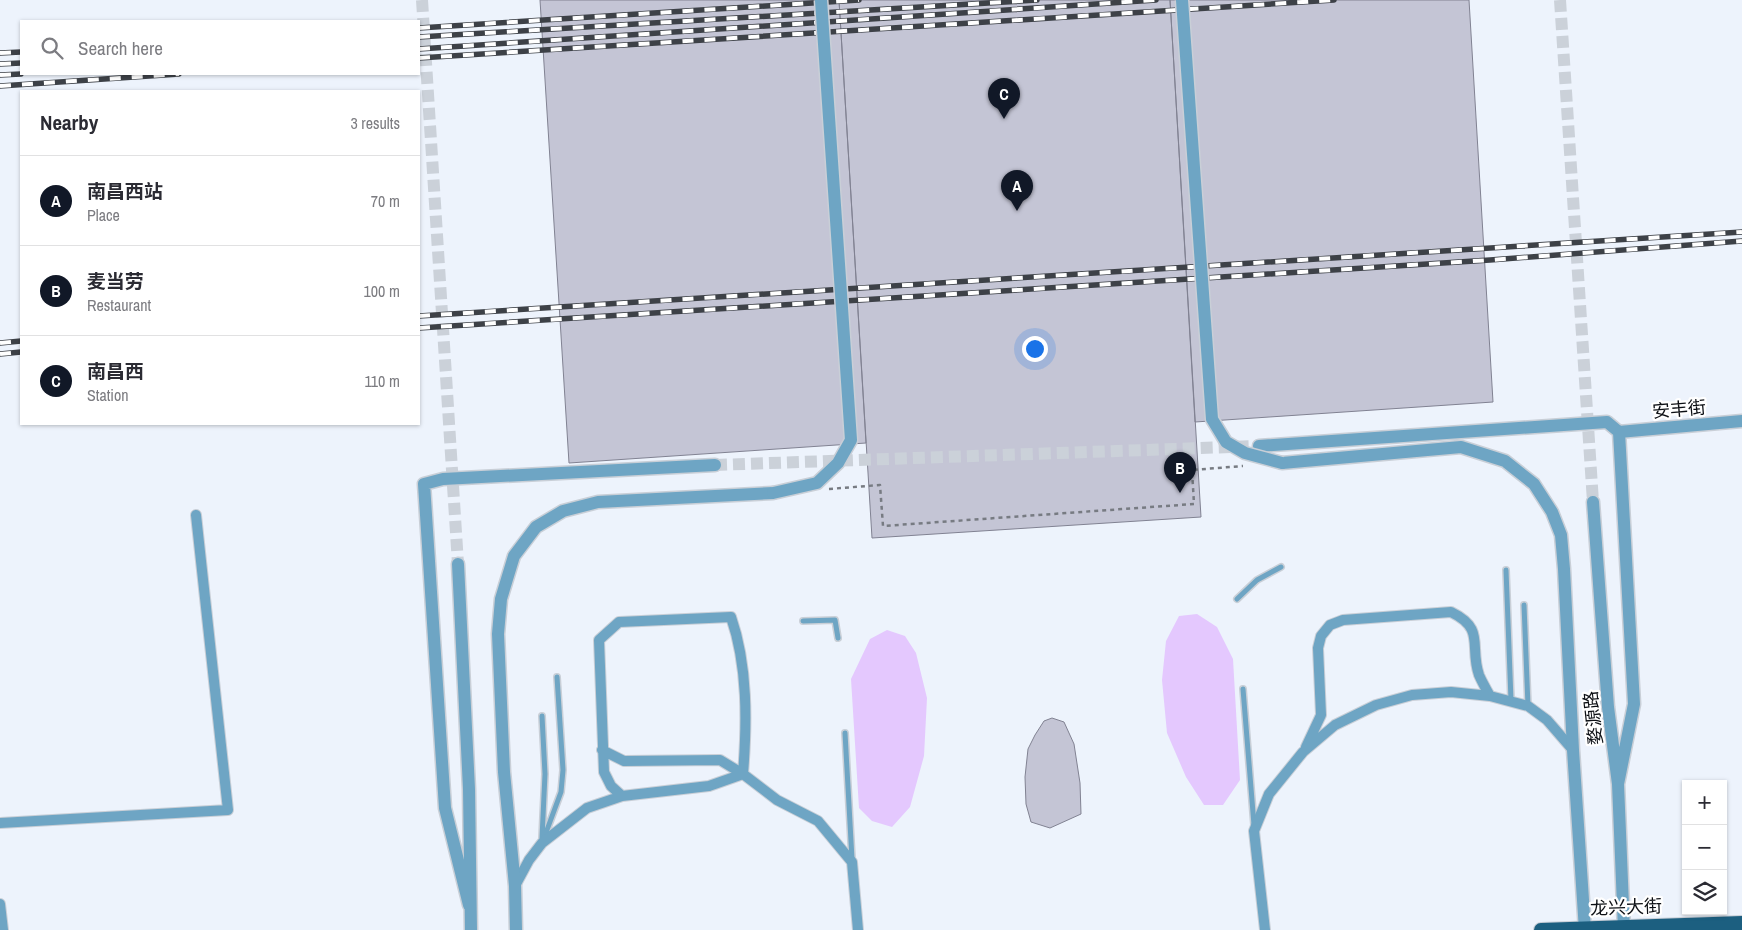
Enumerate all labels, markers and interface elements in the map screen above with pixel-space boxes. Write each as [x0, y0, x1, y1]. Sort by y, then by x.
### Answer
search box [20, 20, 420, 75]
icon: search [38, 34, 66, 62]
text: Search here [78, 35, 163, 61]
pin: C [988, 78, 1020, 119]
text: Nearby [40, 108, 98, 137]
text: 3 results [350, 112, 400, 134]
pin: A [1001, 170, 1033, 211]
text: 南昌西站 [87, 178, 163, 204]
text: A [51, 190, 61, 212]
text: 70 m [371, 190, 400, 212]
text: Place [87, 204, 120, 226]
text: 麦当劳 [87, 268, 144, 294]
text: B [51, 280, 61, 302]
text: 100 m [364, 280, 400, 302]
text: Restaurant [87, 294, 151, 316]
your location [1022, 336, 1048, 362]
text: 南昌西 [87, 358, 144, 384]
text: C [51, 370, 61, 392]
text: 110 m [364, 370, 400, 392]
text: Station [87, 384, 129, 406]
street label: 安丰街 [1651, 394, 1707, 424]
pin: B [1164, 452, 1196, 493]
street label: 婺源路 [1578, 690, 1608, 746]
map controls [1682, 780, 1727, 915]
button: + [1682, 780, 1727, 825]
button: − [1682, 825, 1727, 870]
button: layers [1682, 870, 1727, 915]
street label: 龙兴大街 [1590, 893, 1662, 921]

